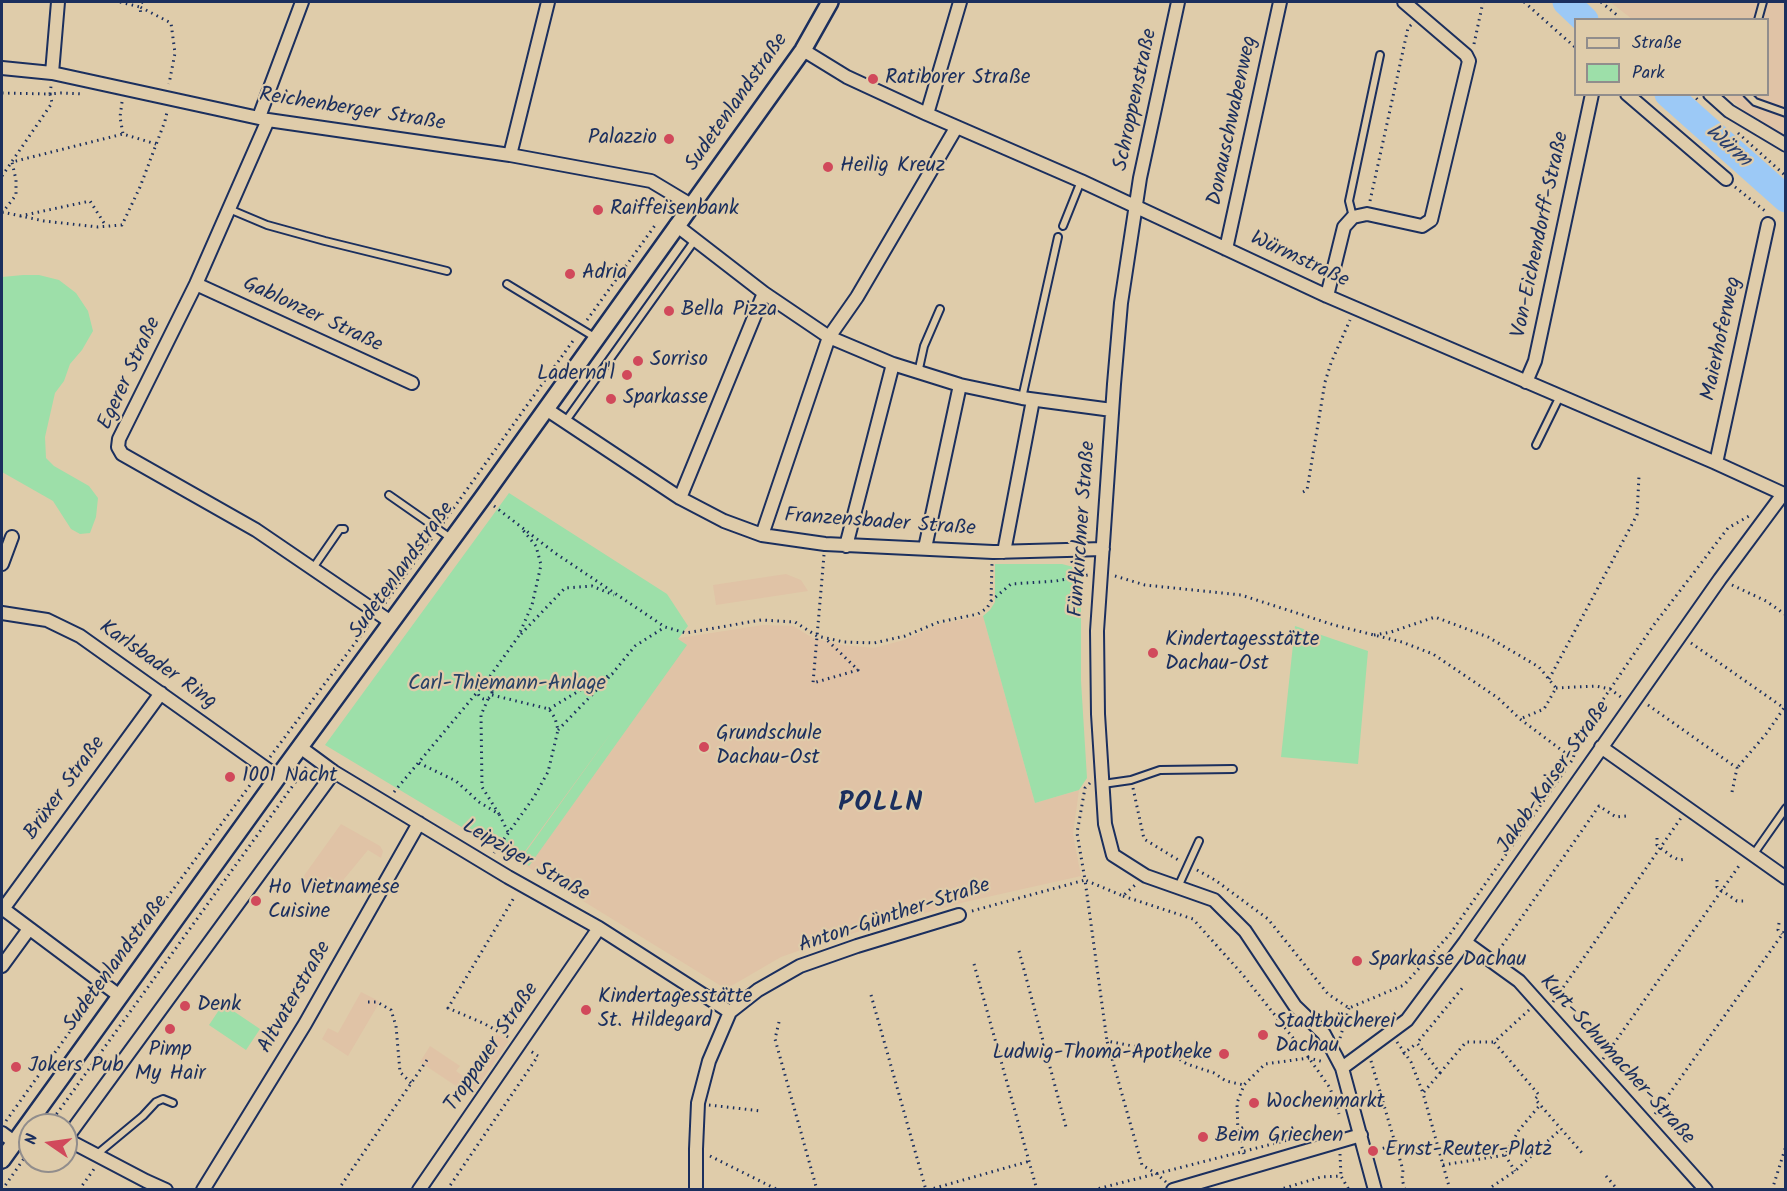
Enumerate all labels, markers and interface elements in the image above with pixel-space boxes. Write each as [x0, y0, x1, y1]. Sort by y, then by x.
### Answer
legend [1574, 18, 1769, 96]
street label: Schroppenstraße [1110, 27, 1164, 173]
street label: Sudetenlandstraße [681, 29, 795, 177]
text: Straße [1632, 29, 1682, 58]
street label: Donauschwabenweg [1204, 34, 1264, 208]
text: Park [1632, 59, 1665, 88]
place label: Ratiborer Straße [885, 66, 1030, 92]
marker: Ratiborer Straße [866, 72, 880, 86]
street label: Reichenberger Straße [257, 84, 447, 138]
water label: Würm [1699, 120, 1755, 174]
place label: Palazzio [588, 126, 657, 152]
street label: Von-Eichendorff-Straße [1508, 130, 1576, 340]
marker: Palazzio [662, 132, 676, 146]
place label: Heilig Kreuz [840, 154, 945, 180]
marker: Heilig Kreuz [821, 160, 835, 174]
place label: Raiffeisenbank [610, 197, 739, 223]
marker: Raiffeisenbank [591, 203, 605, 217]
street label: Würmstraße [1246, 227, 1352, 295]
place label: Adria [582, 261, 627, 287]
marker: Adria [563, 267, 577, 281]
street label: Gablonzer Straße [238, 273, 386, 359]
street label: Maierhoferweg [1698, 275, 1748, 403]
place label: Bella Pizza [681, 298, 777, 324]
marker: Bella Pizza [662, 304, 676, 318]
street label: Egerer Straße [94, 314, 168, 434]
place label: Sorriso [650, 348, 708, 374]
marker: Sorriso [631, 354, 645, 368]
place label: Ladernd'l [537, 362, 615, 388]
marker: Ladernd'l [620, 368, 634, 382]
place label: Sparkasse [623, 386, 708, 412]
marker: Sparkasse [604, 392, 618, 406]
street label: Fünfkirchner Straße [1065, 440, 1103, 618]
street label: Sudetenlandstraße [345, 498, 461, 644]
street label: Franzensbader Straße [783, 505, 977, 543]
street label: Karlsbader Ring [93, 616, 221, 716]
place label: Kindertagesstätte Dachau-Ost [1165, 628, 1320, 678]
marker: Kindertagesstätte Dachau-Ost [1146, 646, 1160, 660]
park label: Carl-Thiemann-Anlage [408, 672, 606, 698]
street label: Jakob-Kaiser-Straße [1493, 697, 1617, 859]
place label: Grundschule Dachau-Ost [716, 722, 822, 772]
street label: Brüxer Straße [20, 732, 112, 846]
marker: Grundschule Dachau-Ost [697, 740, 711, 754]
place label: 1001 Nacht [242, 764, 337, 790]
marker: 1001 Nacht [223, 770, 237, 784]
district label: POLLN [838, 789, 924, 821]
street label: Leipziger Straße [457, 815, 593, 909]
street label: Anton-Günther-Straße [796, 874, 994, 960]
place label: Ho Vietnamese Cuisine [268, 876, 399, 926]
street label: Sudetenlandstraße [59, 891, 175, 1037]
marker: Ho Vietnamese Cuisine [249, 894, 263, 908]
street label: Altvaterstraße [254, 938, 338, 1058]
place label: Sparkasse Dachau [1369, 948, 1526, 974]
marker: Sparkasse Dachau [1350, 954, 1364, 968]
street label: Kurt-Schumacher-Straße [1533, 971, 1699, 1151]
street label: Troppauer Straße [441, 979, 545, 1117]
place label: Kindertagesstätte St. Hildegard [598, 985, 753, 1035]
place label: Denk [197, 993, 241, 1019]
marker: Denk [178, 999, 192, 1013]
marker: Kindertagesstätte St. Hildegard [579, 1003, 593, 1017]
place label: Stadtbücherei Dachau [1275, 1010, 1395, 1060]
marker: Pimp My Hair [163, 1022, 177, 1036]
marker: Stadtbücherei Dachau [1256, 1028, 1270, 1042]
place label: Pimp My Hair [135, 1038, 205, 1088]
place label: Ludwig-Thoma-Apotheke [993, 1041, 1212, 1067]
marker: Ludwig-Thoma-Apotheke [1217, 1047, 1231, 1061]
place label: Jokers Pub [28, 1054, 123, 1080]
marker: Jokers Pub [9, 1060, 23, 1074]
place label: Wochenmarkt [1266, 1090, 1385, 1116]
marker: Wochenmarkt [1247, 1096, 1261, 1110]
north arrow [18, 1113, 78, 1173]
place label: Beim Griechen [1215, 1124, 1343, 1150]
marker: Beim Griechen [1196, 1130, 1210, 1144]
text: N [19, 1132, 45, 1147]
place label: Ernst-Reuter-Platz [1385, 1138, 1552, 1164]
marker: Ernst-Reuter-Platz [1366, 1144, 1380, 1158]

